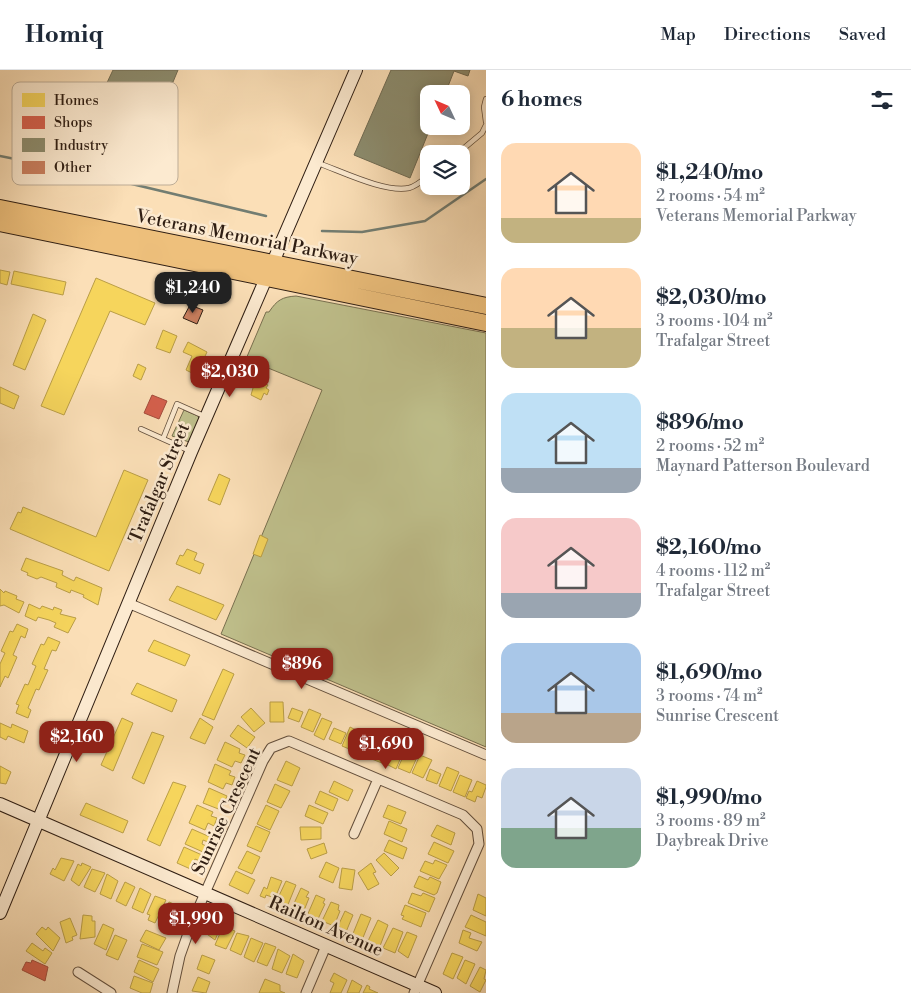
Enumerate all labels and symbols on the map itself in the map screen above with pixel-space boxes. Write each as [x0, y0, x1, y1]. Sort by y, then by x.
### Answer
legend [12, 82, 178, 185]
north arrow [420, 85, 470, 135]
text: Homes [54, 92, 99, 110]
text: Shops [54, 114, 92, 132]
text: Industry [54, 137, 108, 155]
text: Other [54, 159, 92, 177]
street label: Veterans Memorial Parkway [133, 204, 360, 270]
pin: $1,240 [152, 272, 234, 314]
pin: $2,030 [189, 356, 271, 398]
street label: Trafalgar Street [124, 419, 195, 547]
pin: $896 [272, 648, 332, 690]
pin: $2,160 [36, 720, 118, 763]
pin: $1,690 [345, 728, 427, 770]
street label: Sunrise Crescent [187, 743, 266, 879]
street label: Railton Avenue [265, 891, 387, 962]
pin: $1,990 [155, 902, 237, 945]

